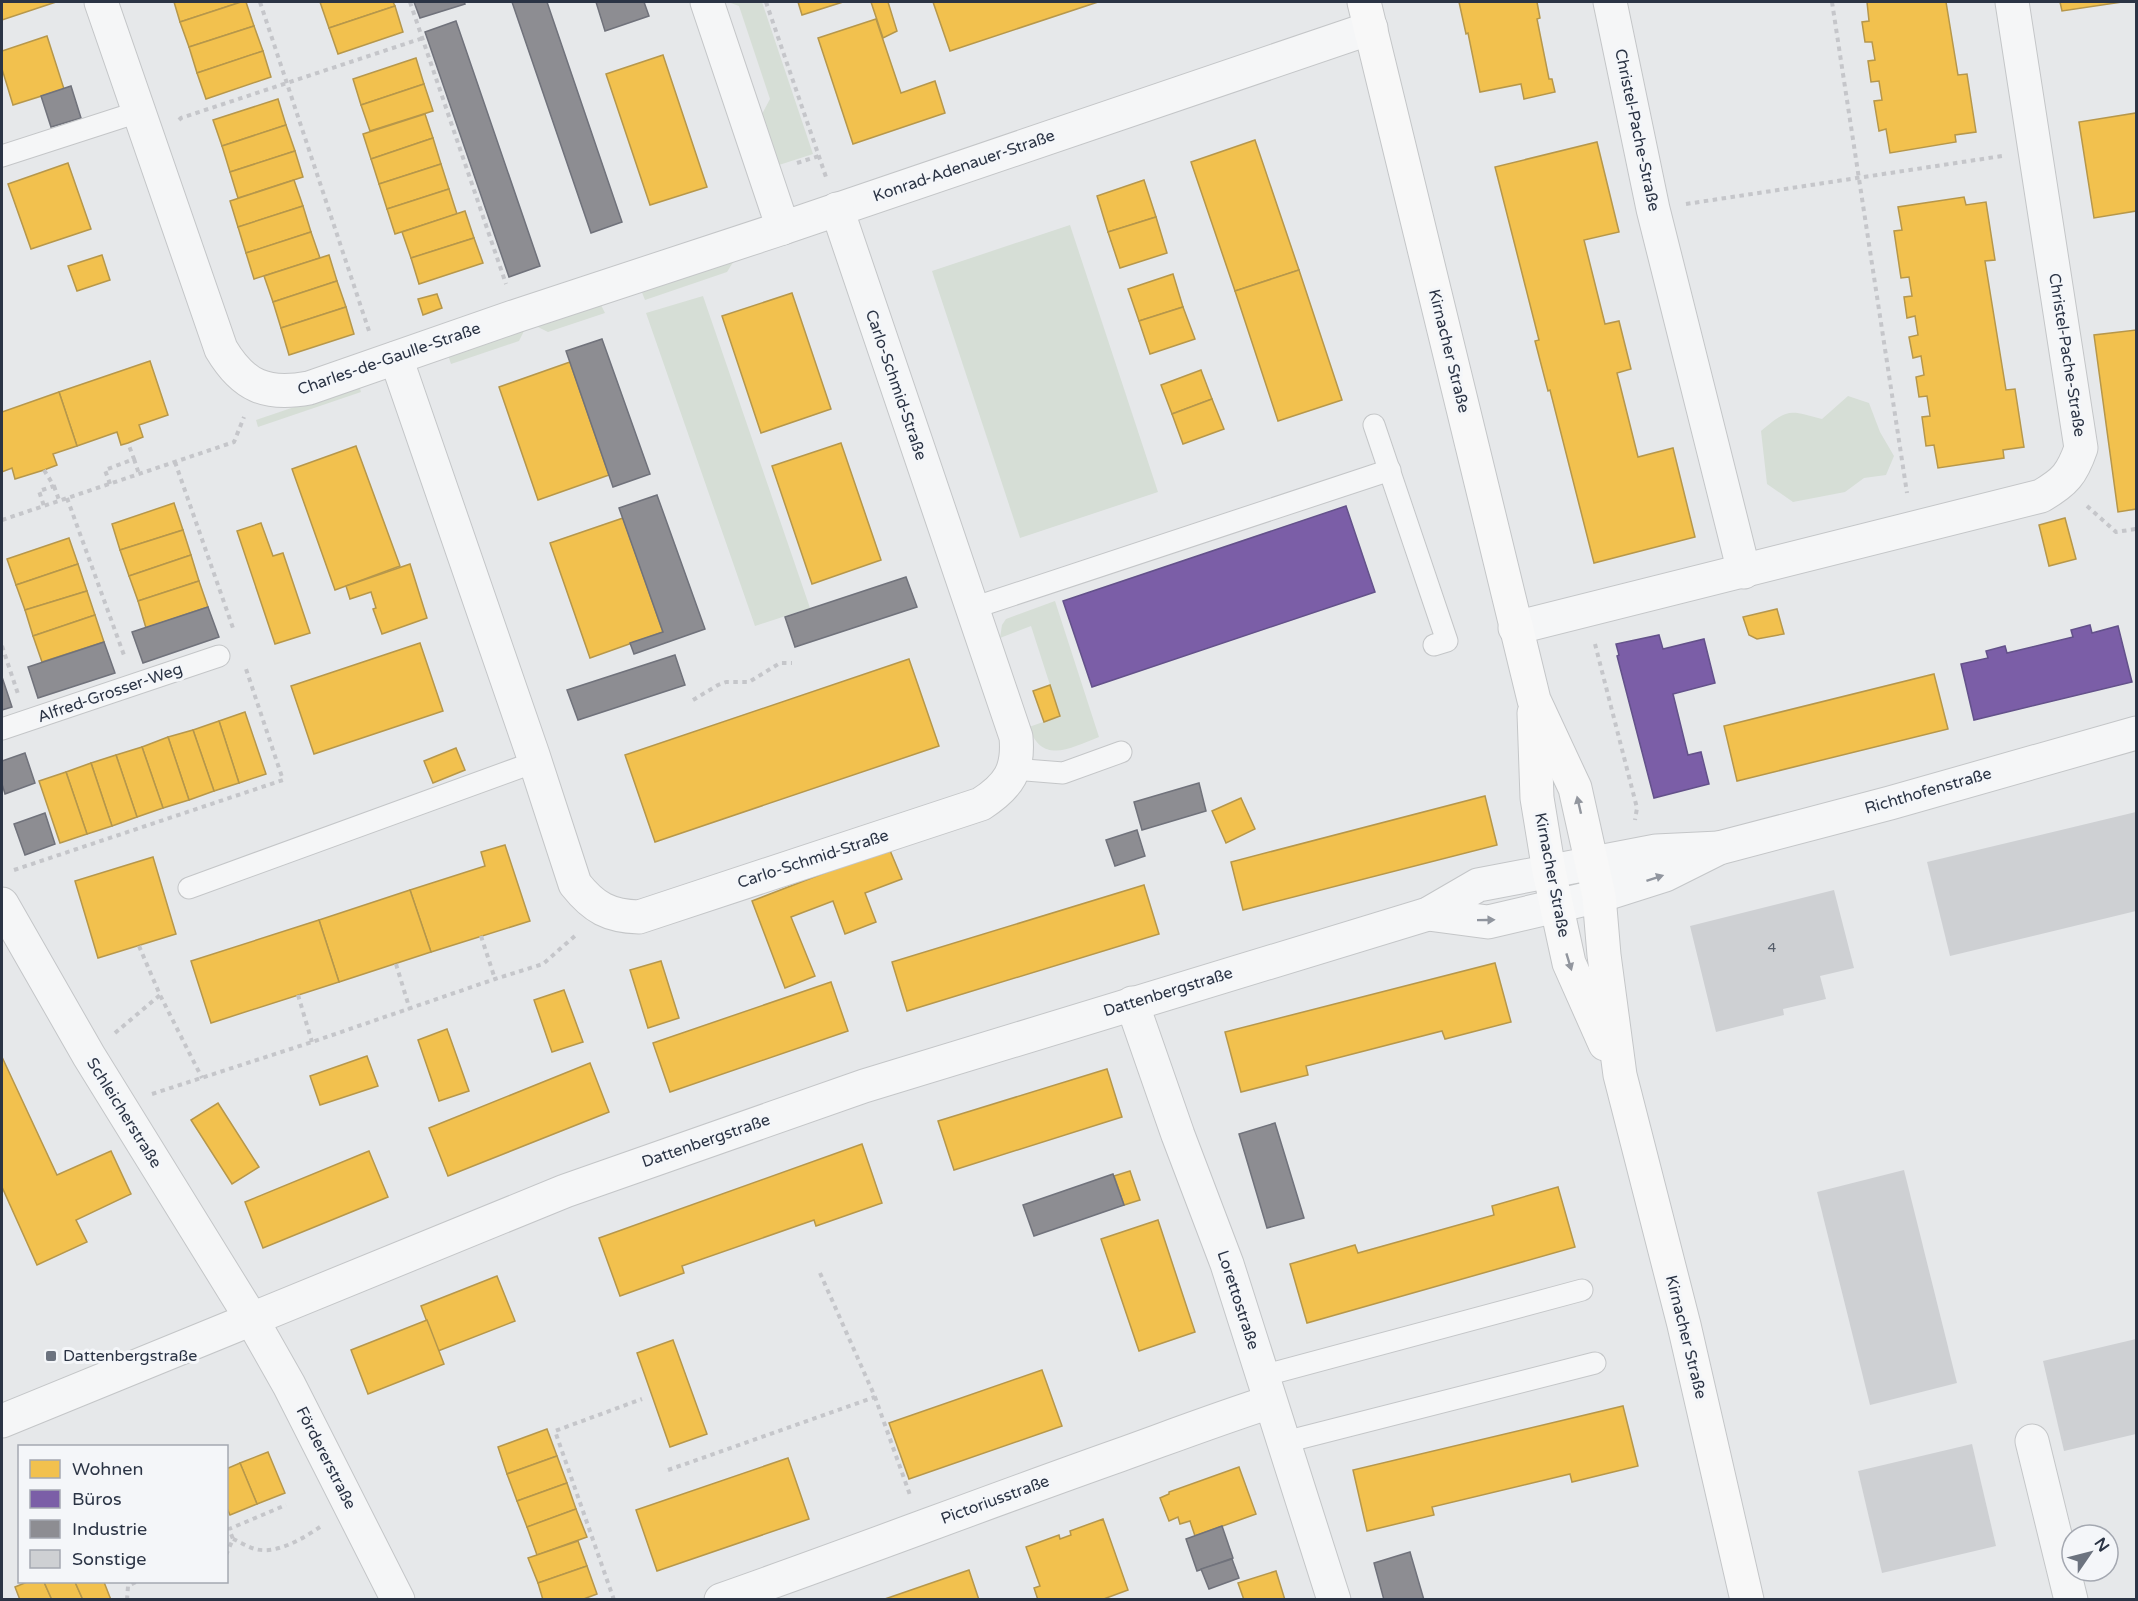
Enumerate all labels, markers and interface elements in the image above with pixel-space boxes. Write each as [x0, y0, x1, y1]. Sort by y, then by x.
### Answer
street label: Christel-Pache-Straße [1610, 47, 1664, 213]
street label: Konrad-Adenauer-Straße [870, 125, 1058, 207]
street label: Christel-Pache-Straße [2044, 272, 2090, 438]
street label: Kirnacher Straße [1424, 287, 1474, 415]
street label: Carlo-Schmid-Straße [861, 307, 931, 463]
street label: Charles-de-Gaulle-Straße [295, 318, 483, 400]
street label: Alfred-Grosser-Weg [35, 659, 185, 727]
street label: Richthofenstraße [1862, 763, 1994, 819]
one-way arrow [1574, 795, 1584, 814]
street label: Kirnacher Straße [1530, 811, 1574, 939]
street label: Carlo-Schmid-Straße [735, 825, 891, 893]
one-way arrow [1646, 873, 1664, 882]
one-way arrow [1477, 915, 1496, 925]
house number: 4 [1768, 939, 1777, 956]
one-way arrow [1565, 953, 1575, 971]
street label: Dattenbergstraße [1101, 963, 1235, 1021]
street label: Schleicherstraße [82, 1054, 166, 1172]
street label: Dattenbergstraße [639, 1110, 773, 1172]
street label: Lorettostraße [1213, 1248, 1263, 1352]
street label: Kirnacher Straße [1661, 1273, 1711, 1401]
place label: Dattenbergstraße [63, 1346, 197, 1366]
marker: Dattenbergstraße [44, 1349, 58, 1363]
street label: Fördererstraße [292, 1403, 360, 1513]
legend [18, 1445, 228, 1583]
text: Wohnen [72, 1458, 143, 1480]
street label: Pictoriusstraße [938, 1471, 1052, 1529]
text: Büros [72, 1488, 122, 1510]
text: Industrie [72, 1518, 147, 1540]
north arrow [2060, 1523, 2120, 1583]
text: N [2090, 1534, 2113, 1556]
text: Sonstige [72, 1548, 146, 1570]

